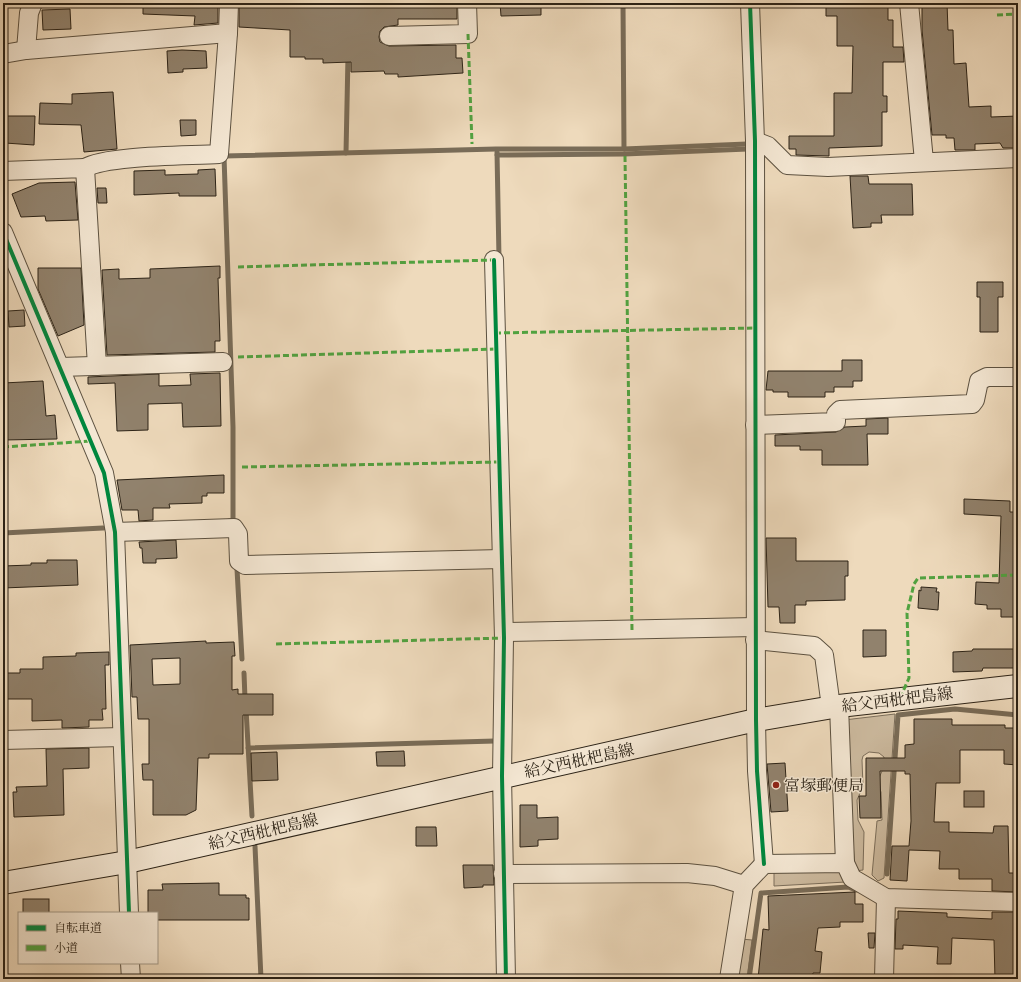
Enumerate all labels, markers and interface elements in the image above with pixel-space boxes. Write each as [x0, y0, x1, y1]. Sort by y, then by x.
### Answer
street label: 給父西枇杷島線 [840, 683, 954, 716]
street label: 給父西枇杷島線 [522, 740, 636, 781]
place label: 富塚郵便局 [784, 776, 864, 795]
marker: 富塚郵便局 [771, 780, 781, 790]
street label: 給父西枇杷島線 [206, 810, 320, 853]
legend [18, 912, 158, 964]
text: 自転車道 [54, 921, 102, 935]
text: 小道 [54, 941, 78, 955]

